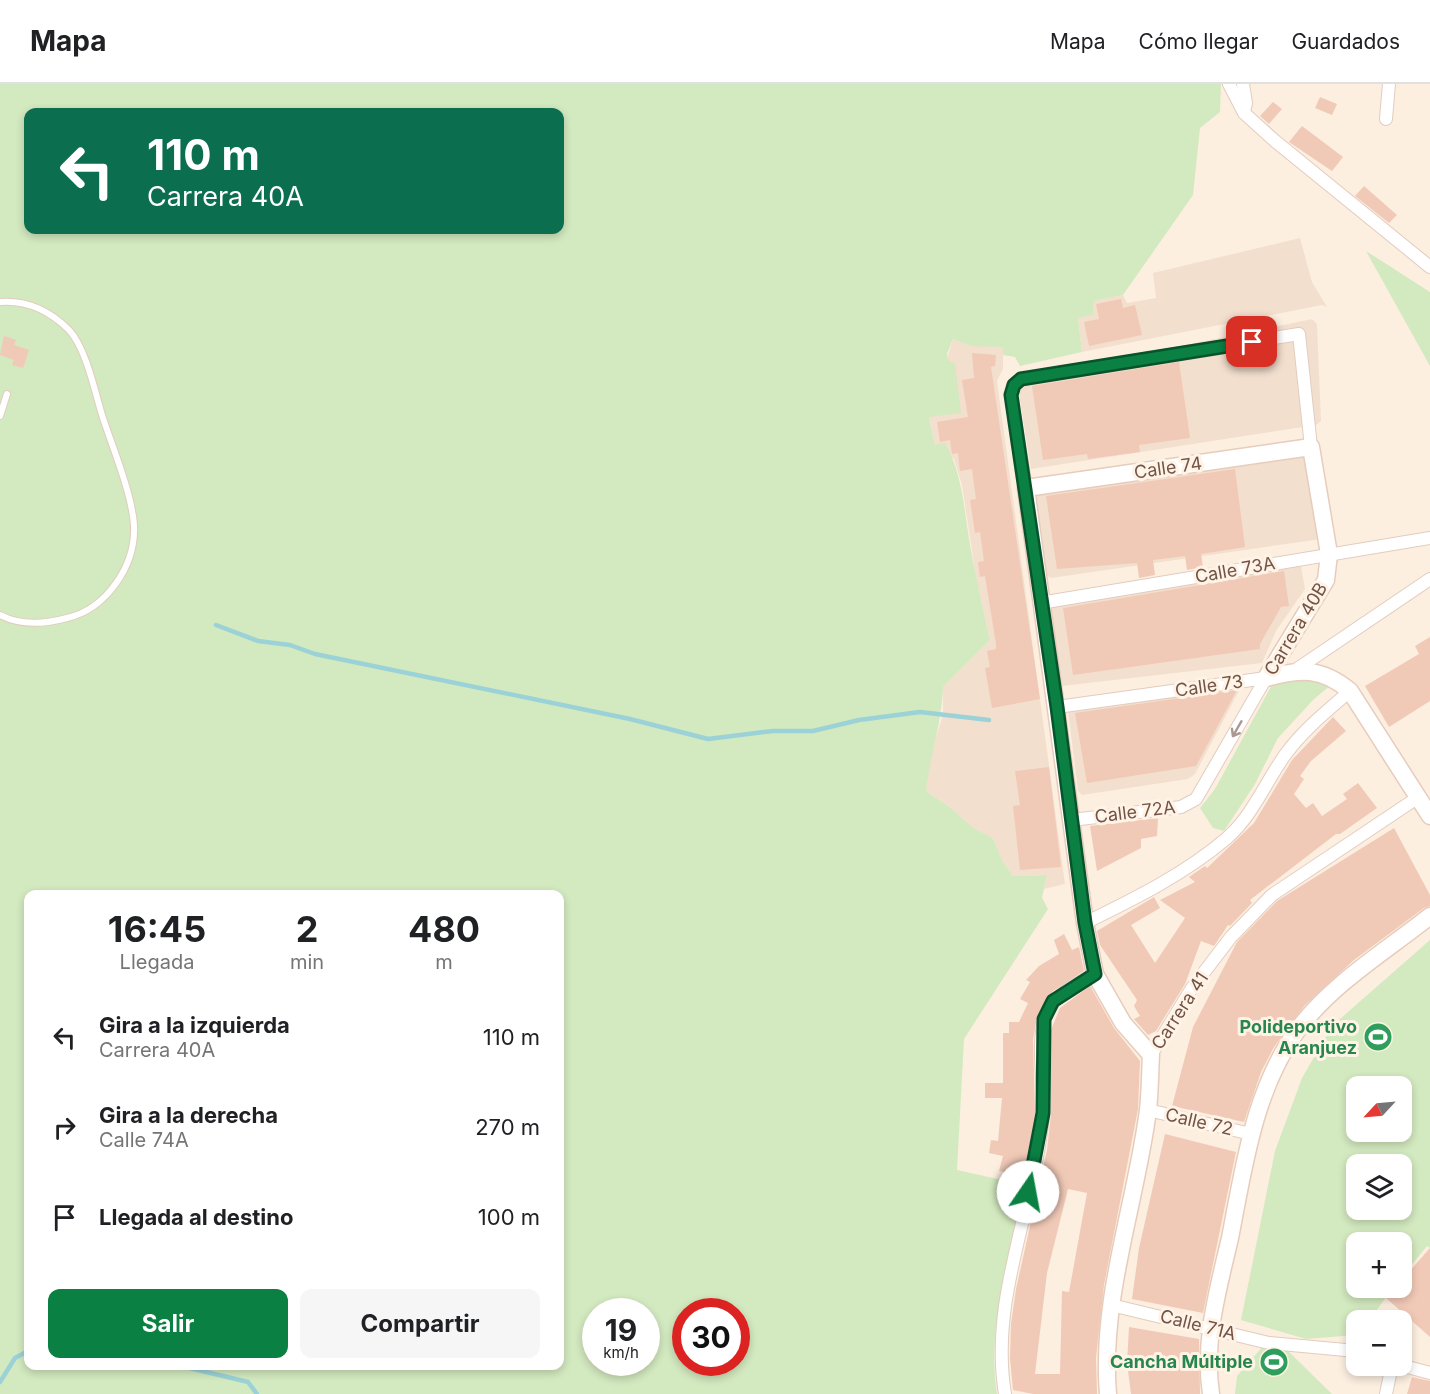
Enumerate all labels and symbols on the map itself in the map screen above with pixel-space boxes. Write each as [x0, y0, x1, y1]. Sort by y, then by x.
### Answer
pin [1226, 316, 1277, 367]
street label: Calle 74 [1133, 452, 1203, 483]
street label: Calle 73A [1193, 552, 1277, 587]
street label: Carrera 40B [1260, 579, 1331, 679]
street label: Calle 73 [1174, 670, 1244, 701]
one-way arrow [1231, 720, 1243, 737]
street label: Calle 72A [1093, 796, 1176, 827]
street label: Carrera 41 [1147, 968, 1212, 1053]
place label: Polideportivo Aranjuez [1240, 1016, 1357, 1058]
sports icon: Polideportivo Aranjuez [1362, 1021, 1394, 1053]
north arrow [1346, 1076, 1412, 1142]
street label: Calle 72 [1163, 1104, 1235, 1139]
position arrow [996, 1160, 1060, 1224]
speed limit sign: 30 [672, 1298, 750, 1376]
street label: Calle 71A [1158, 1305, 1238, 1344]
sports icon: Cancha Múltiple [1258, 1346, 1290, 1378]
place label: Cancha Múltiple [1110, 1351, 1253, 1372]

